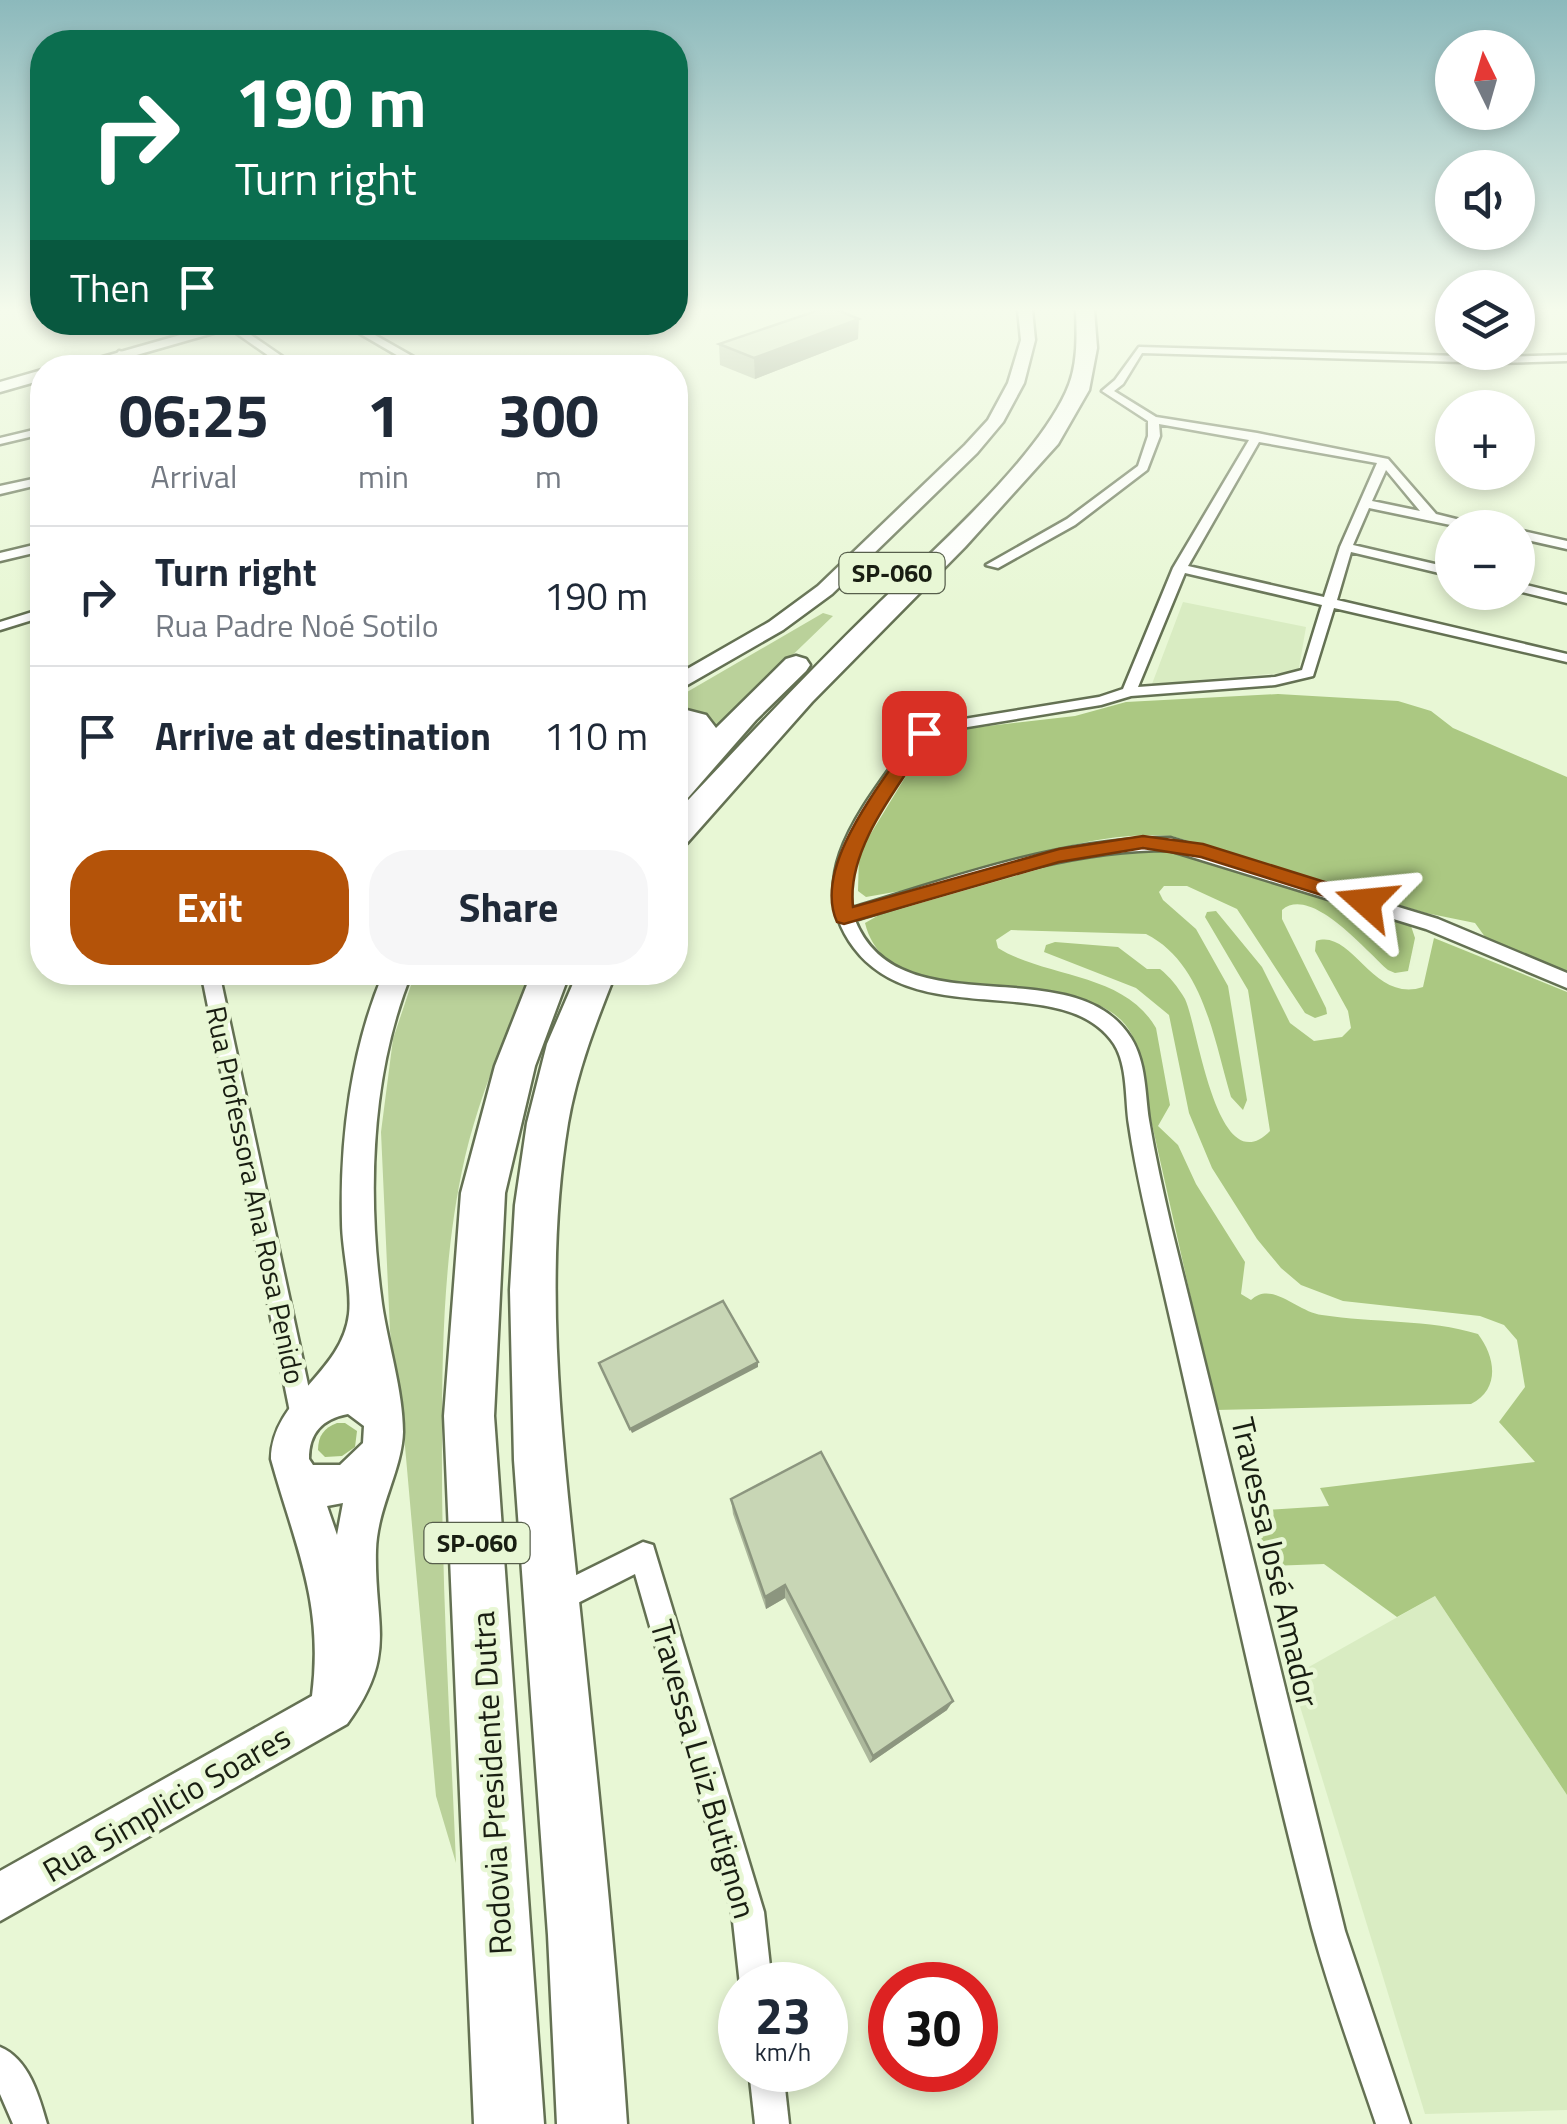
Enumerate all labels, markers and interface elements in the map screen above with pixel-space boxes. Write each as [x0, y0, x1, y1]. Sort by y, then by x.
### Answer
north arrow [1435, 30, 1535, 130]
map controls [1435, 30, 1535, 610]
text: 190 m [235, 48, 427, 154]
icon: right [70, 70, 200, 200]
text: Turn right [235, 144, 417, 212]
button: sound [1435, 150, 1535, 250]
text: Then [70, 259, 150, 317]
icon: arrive [170, 260, 225, 315]
button: layers [1435, 270, 1535, 370]
text: 06:25 [119, 369, 269, 460]
text: 1 [367, 369, 400, 460]
text: 300 [498, 369, 599, 460]
button: + [1435, 390, 1535, 490]
text: Arrival [151, 452, 237, 500]
text: min [358, 452, 409, 500]
text: m [535, 452, 562, 500]
button: − [1435, 510, 1535, 610]
text: Turn right [155, 543, 317, 601]
road number: SP-060 [840, 553, 944, 593]
text: 190 m [544, 567, 648, 625]
icon: right [70, 569, 125, 624]
text: Rua Padre Noé Sotilo [155, 601, 439, 649]
pin [882, 691, 967, 776]
icon: arrive [897, 706, 952, 761]
text: Arrive at destination [155, 707, 491, 765]
text: 110 m [544, 707, 648, 765]
icon: arrive [70, 709, 125, 764]
button: Exit [70, 850, 349, 965]
button: Share [369, 850, 648, 965]
position arrow [1314, 850, 1418, 954]
street label: Rua Professora Ana Rosa Penido [195, 1002, 317, 1388]
street label: Travessa José Amador [1219, 1412, 1333, 1712]
road number: SP-060 [424, 1523, 530, 1563]
street label: Rodovia Presidente Dutra [458, 1610, 524, 1956]
street label: Travessa Luiz Butignon [638, 1614, 770, 1924]
street label: Rua Simplicio Soares [33, 1712, 299, 1894]
speed limit sign: 30 [868, 1962, 998, 2092]
text: 23 [755, 1977, 811, 2053]
text: km/h [755, 2033, 811, 2071]

